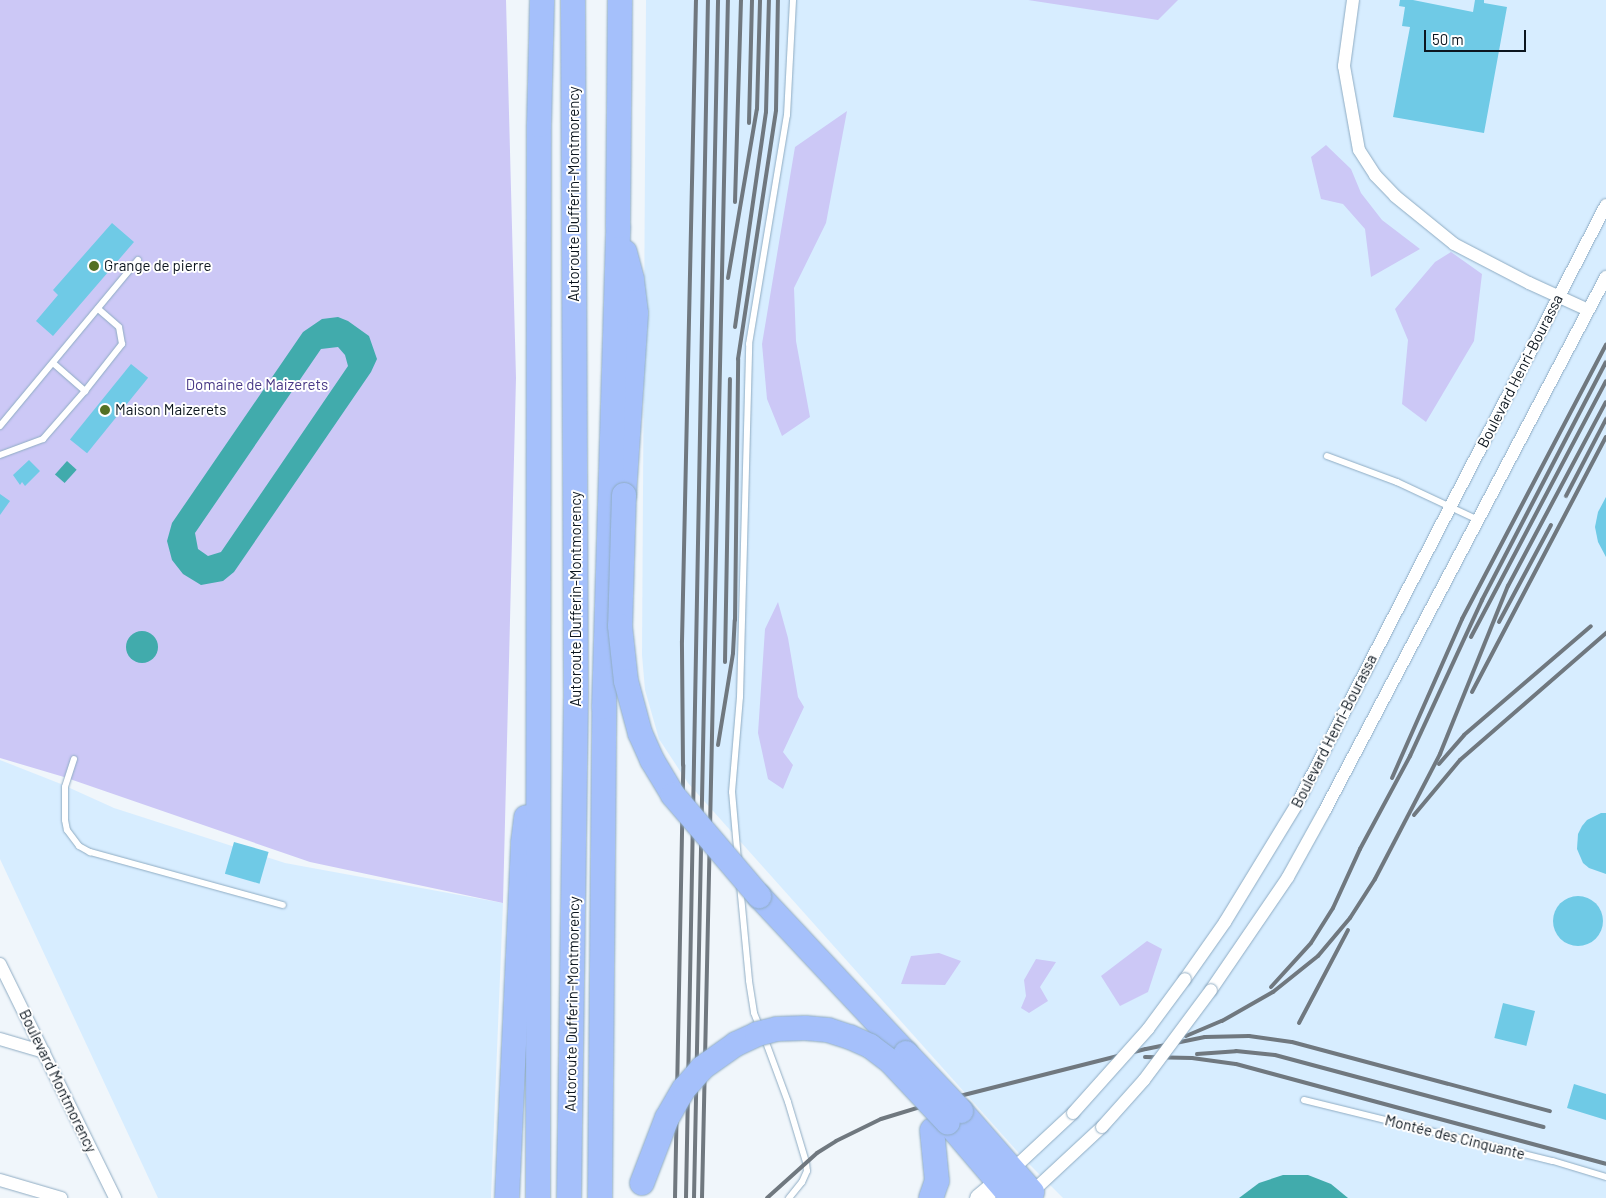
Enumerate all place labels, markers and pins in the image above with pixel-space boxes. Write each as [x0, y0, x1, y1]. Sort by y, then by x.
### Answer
place label: Grange de pierre [104, 257, 212, 275]
marker: Grange de pierre [88, 260, 100, 272]
place label: Maison Maizerets [115, 401, 227, 419]
marker: Maison Maizerets [99, 404, 111, 416]

